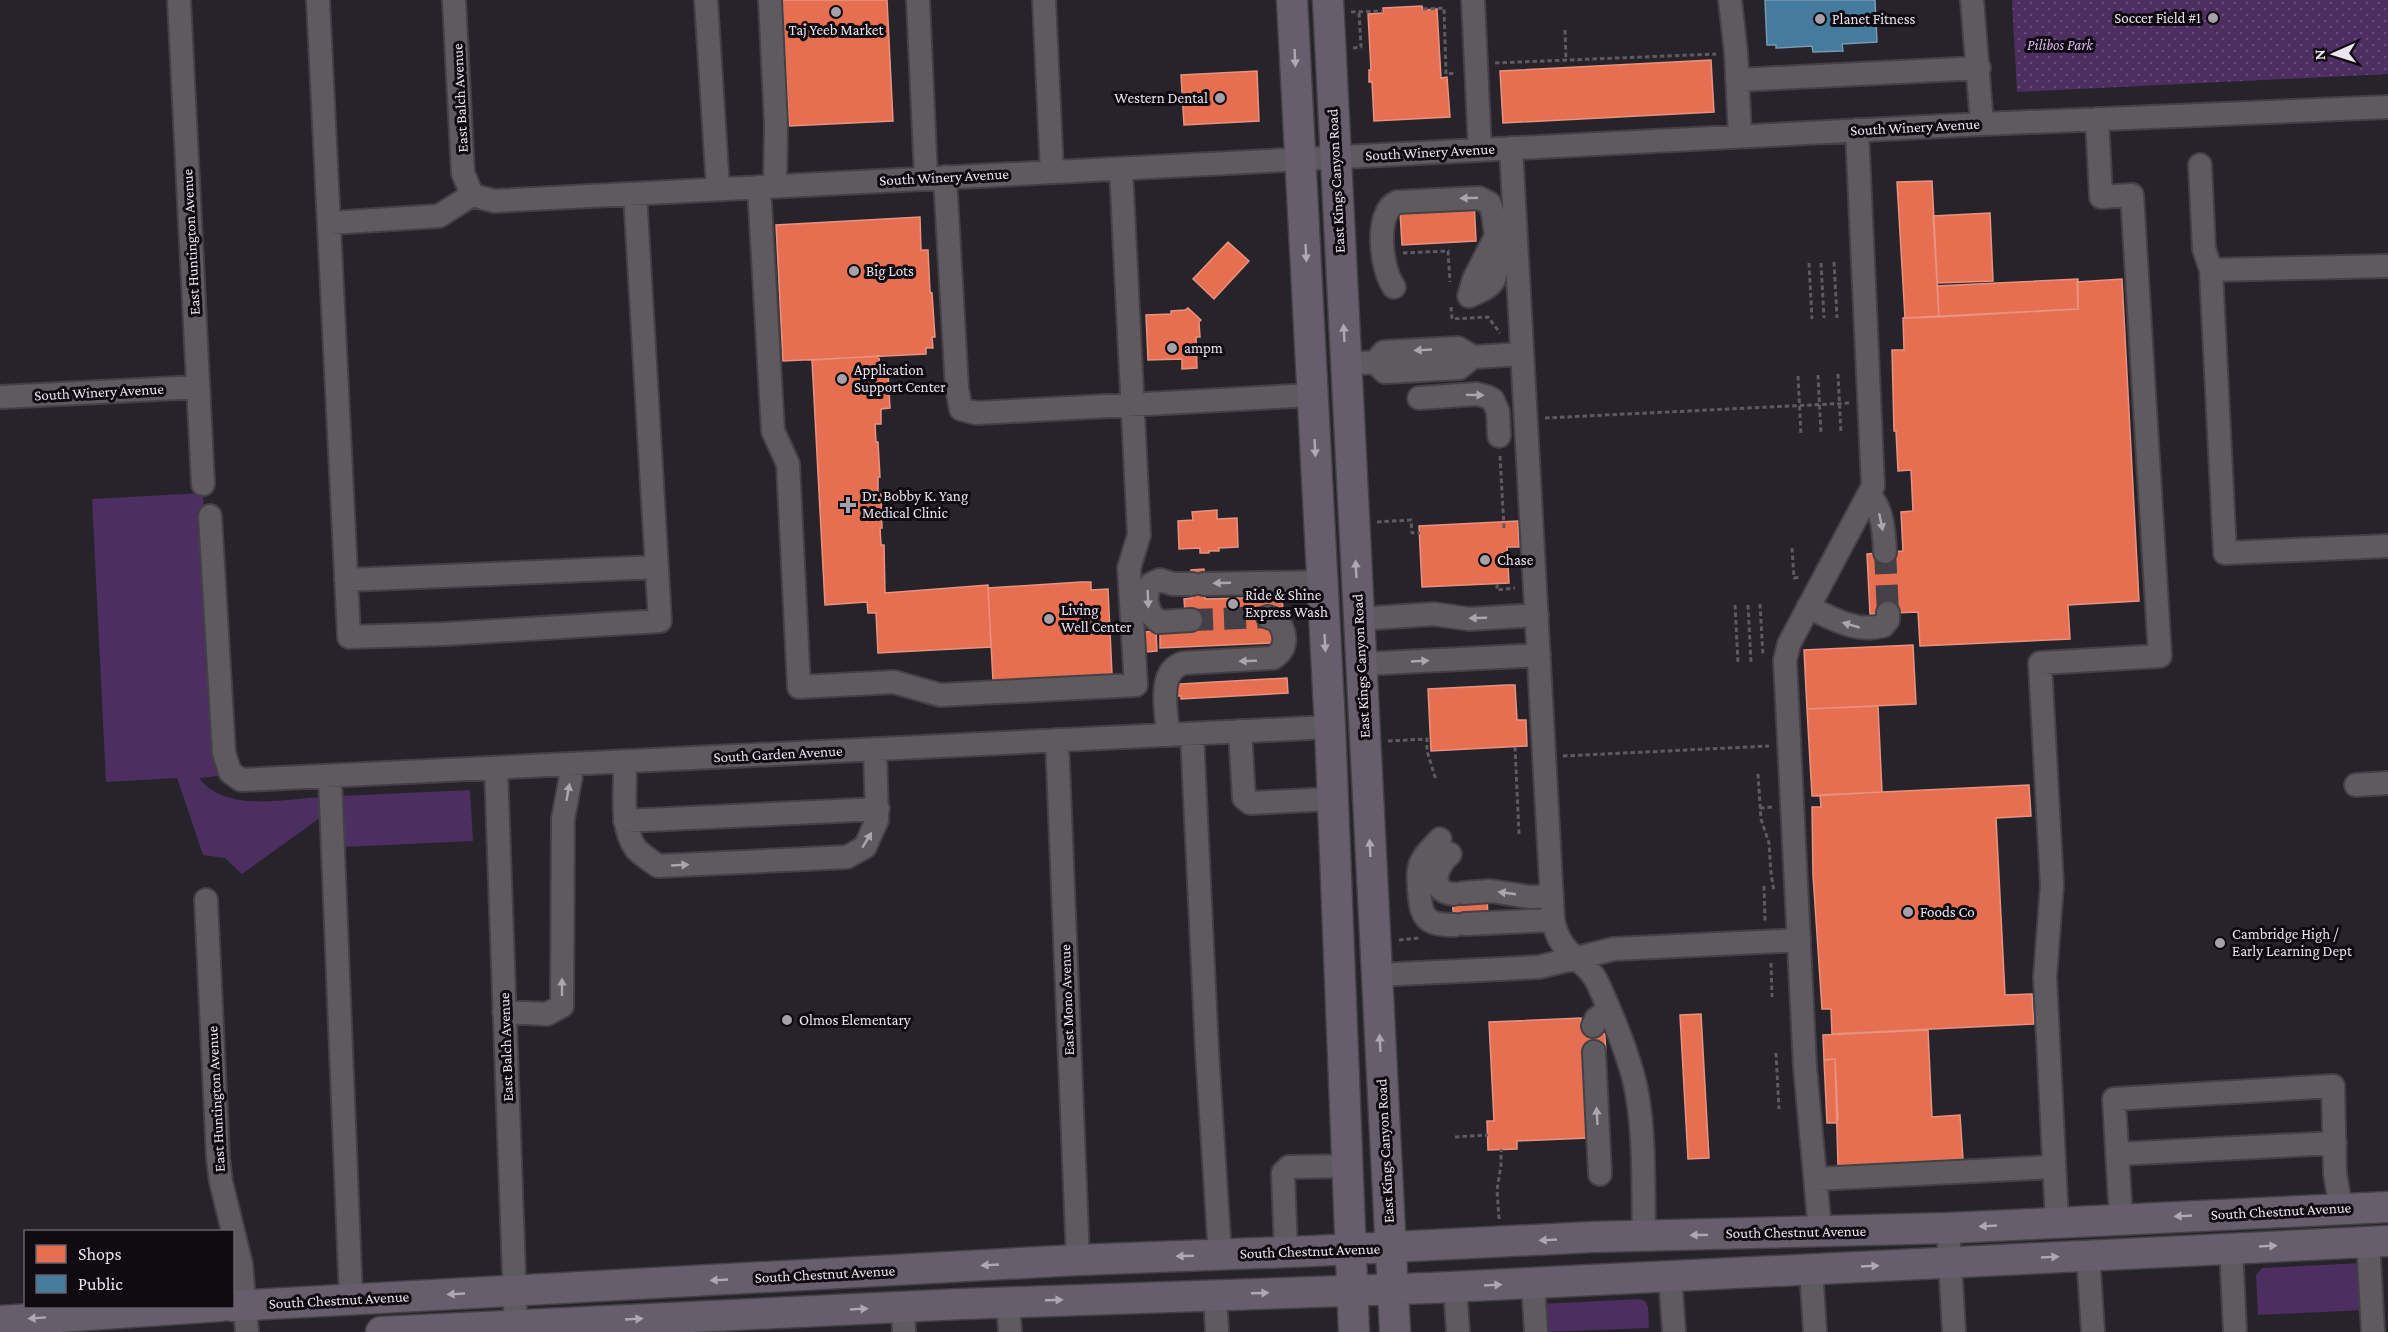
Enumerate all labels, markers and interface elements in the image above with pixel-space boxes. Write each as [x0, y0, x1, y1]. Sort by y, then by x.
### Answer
marker: Taj Yeeb Market [829, 5, 843, 19]
place label: Soccer Field #1 [2114, 10, 2201, 26]
place label: Planet Fitness [1832, 11, 1916, 27]
marker: Soccer Field #1 [2206, 11, 2220, 25]
marker: Planet Fitness [1813, 12, 1827, 26]
place label: Taj Yeeb Market [789, 22, 884, 39]
north arrow [2304, 24, 2364, 84]
park label: Pilibos Park [2027, 37, 2094, 53]
street label: East Balch Avenue [449, 43, 471, 153]
one-way arrow [1290, 49, 1300, 68]
text: N [2311, 49, 2328, 61]
place label: Western Dental [1114, 90, 1208, 106]
marker: Western Dental [1213, 91, 1227, 105]
street label: East Kings Canyon Road [1324, 108, 1349, 254]
street label: South Winery Avenue [1850, 116, 1981, 139]
street label: South Winery Avenue [1365, 141, 1496, 164]
street label: South Winery Avenue [879, 166, 1010, 189]
street label: East Huntington Avenue [179, 168, 204, 315]
one-way arrow [1459, 193, 1478, 203]
one-way arrow [1301, 244, 1310, 263]
place label: Big Lots [866, 263, 914, 280]
marker: Big Lots [847, 264, 861, 278]
one-way arrow [1339, 323, 1348, 342]
place label: ampm [1184, 340, 1223, 357]
marker: ampm [1165, 341, 1179, 355]
one-way arrow [1414, 345, 1433, 355]
place label: Application Support Center [854, 362, 946, 396]
marker: Application Support Center [835, 372, 849, 386]
street label: South Winery Avenue [34, 381, 165, 404]
one-way arrow [1466, 391, 1485, 400]
one-way arrow [1311, 438, 1320, 457]
place label: Dr. Bobby K. Yang Medical Clinic [862, 488, 968, 521]
marker: Dr. Bobby K. Yang Medical Clinic [839, 496, 857, 514]
one-way arrow [1877, 513, 1887, 531]
place label: Chase [1497, 552, 1534, 568]
marker: Chase [1478, 553, 1492, 567]
one-way arrow [1352, 560, 1361, 579]
one-way arrow [1212, 579, 1231, 588]
place label: Ride & Shine Express Wash [1245, 587, 1328, 621]
one-way arrow [1144, 590, 1153, 609]
street label: East Kings Canyon Road [1349, 593, 1374, 739]
marker: Ride & Shine Express Wash [1226, 597, 1240, 611]
place label: Living Well Center [1061, 602, 1132, 635]
marker: Living Well Center [1042, 612, 1056, 626]
one-way arrow [1469, 614, 1488, 623]
one-way arrow [1842, 620, 1860, 630]
one-way arrow [1321, 633, 1330, 652]
one-way arrow [1238, 656, 1257, 665]
one-way arrow [1410, 656, 1429, 665]
street label: South Garden Avenue [713, 743, 843, 765]
one-way arrow [564, 782, 573, 801]
one-way arrow [862, 831, 872, 848]
one-way arrow [1366, 838, 1375, 857]
one-way arrow [670, 861, 689, 870]
one-way arrow [1498, 889, 1517, 898]
place label: Foods Co [1920, 904, 1975, 920]
marker: Foods Co [1901, 905, 1915, 919]
place label: Cambridge High / Early Learning Dept [2232, 926, 2353, 960]
marker: Cambridge High / Early Learning Dept [2213, 936, 2227, 950]
street label: East Mono Avenue [1057, 944, 1077, 1056]
one-way arrow [558, 977, 567, 996]
street label: East Balch Avenue [496, 992, 516, 1102]
place label: Olmos Elementary [799, 1012, 911, 1029]
marker: Olmos Elementary [780, 1013, 794, 1027]
street label: East Huntington Avenue [204, 1025, 229, 1172]
one-way arrow [1375, 1033, 1384, 1052]
street label: East Kings Canyon Road [1373, 1078, 1398, 1224]
one-way arrow [1592, 1106, 1601, 1125]
street label: South Chestnut Avenue [2210, 1199, 2352, 1223]
one-way arrow [2173, 1211, 2192, 1220]
one-way arrow [1978, 1221, 1997, 1230]
street label: South Chestnut Avenue [1726, 1223, 1867, 1241]
legend [24, 1230, 234, 1308]
one-way arrow [1689, 1230, 1708, 1239]
one-way arrow [1539, 1235, 1558, 1244]
street label: South Chestnut Avenue [1239, 1241, 1381, 1261]
one-way arrow [2259, 1242, 2278, 1251]
text: Shops [78, 1244, 122, 1264]
one-way arrow [1176, 1251, 1195, 1261]
one-way arrow [2040, 1252, 2059, 1262]
one-way arrow [981, 1260, 1000, 1269]
street label: South Chestnut Avenue [754, 1262, 896, 1286]
one-way arrow [1860, 1262, 1879, 1271]
text: Public [78, 1274, 123, 1294]
one-way arrow [709, 1275, 728, 1284]
one-way arrow [1484, 1280, 1503, 1290]
street label: South Chestnut Avenue [268, 1288, 410, 1312]
one-way arrow [447, 1289, 466, 1298]
one-way arrow [1250, 1289, 1269, 1298]
one-way arrow [1044, 1296, 1063, 1305]
one-way arrow [850, 1304, 869, 1313]
one-way arrow [28, 1314, 47, 1323]
one-way arrow [624, 1315, 643, 1324]

